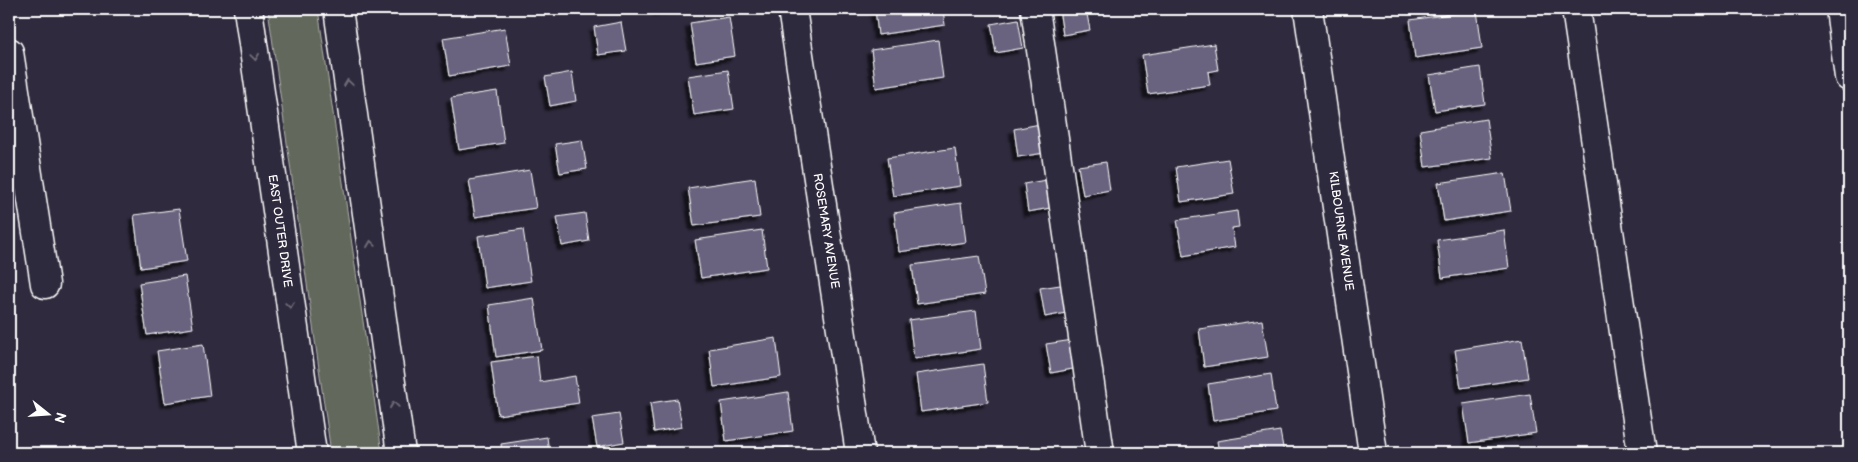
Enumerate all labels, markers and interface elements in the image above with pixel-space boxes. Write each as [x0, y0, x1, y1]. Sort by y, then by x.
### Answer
one-way arrow [249, 53, 260, 61]
one-way arrow [344, 79, 354, 87]
street label: KILBOURNE AVENUE [1325, 170, 1357, 292]
street label: ROSEMARY AVENUE [809, 172, 843, 290]
street label: EAST OUTER DRIVE [265, 174, 295, 289]
one-way arrow [366, 240, 377, 248]
one-way arrow [285, 300, 295, 309]
north arrow [22, 390, 72, 440]
one-way arrow [389, 401, 400, 409]
text: N [50, 410, 70, 425]

